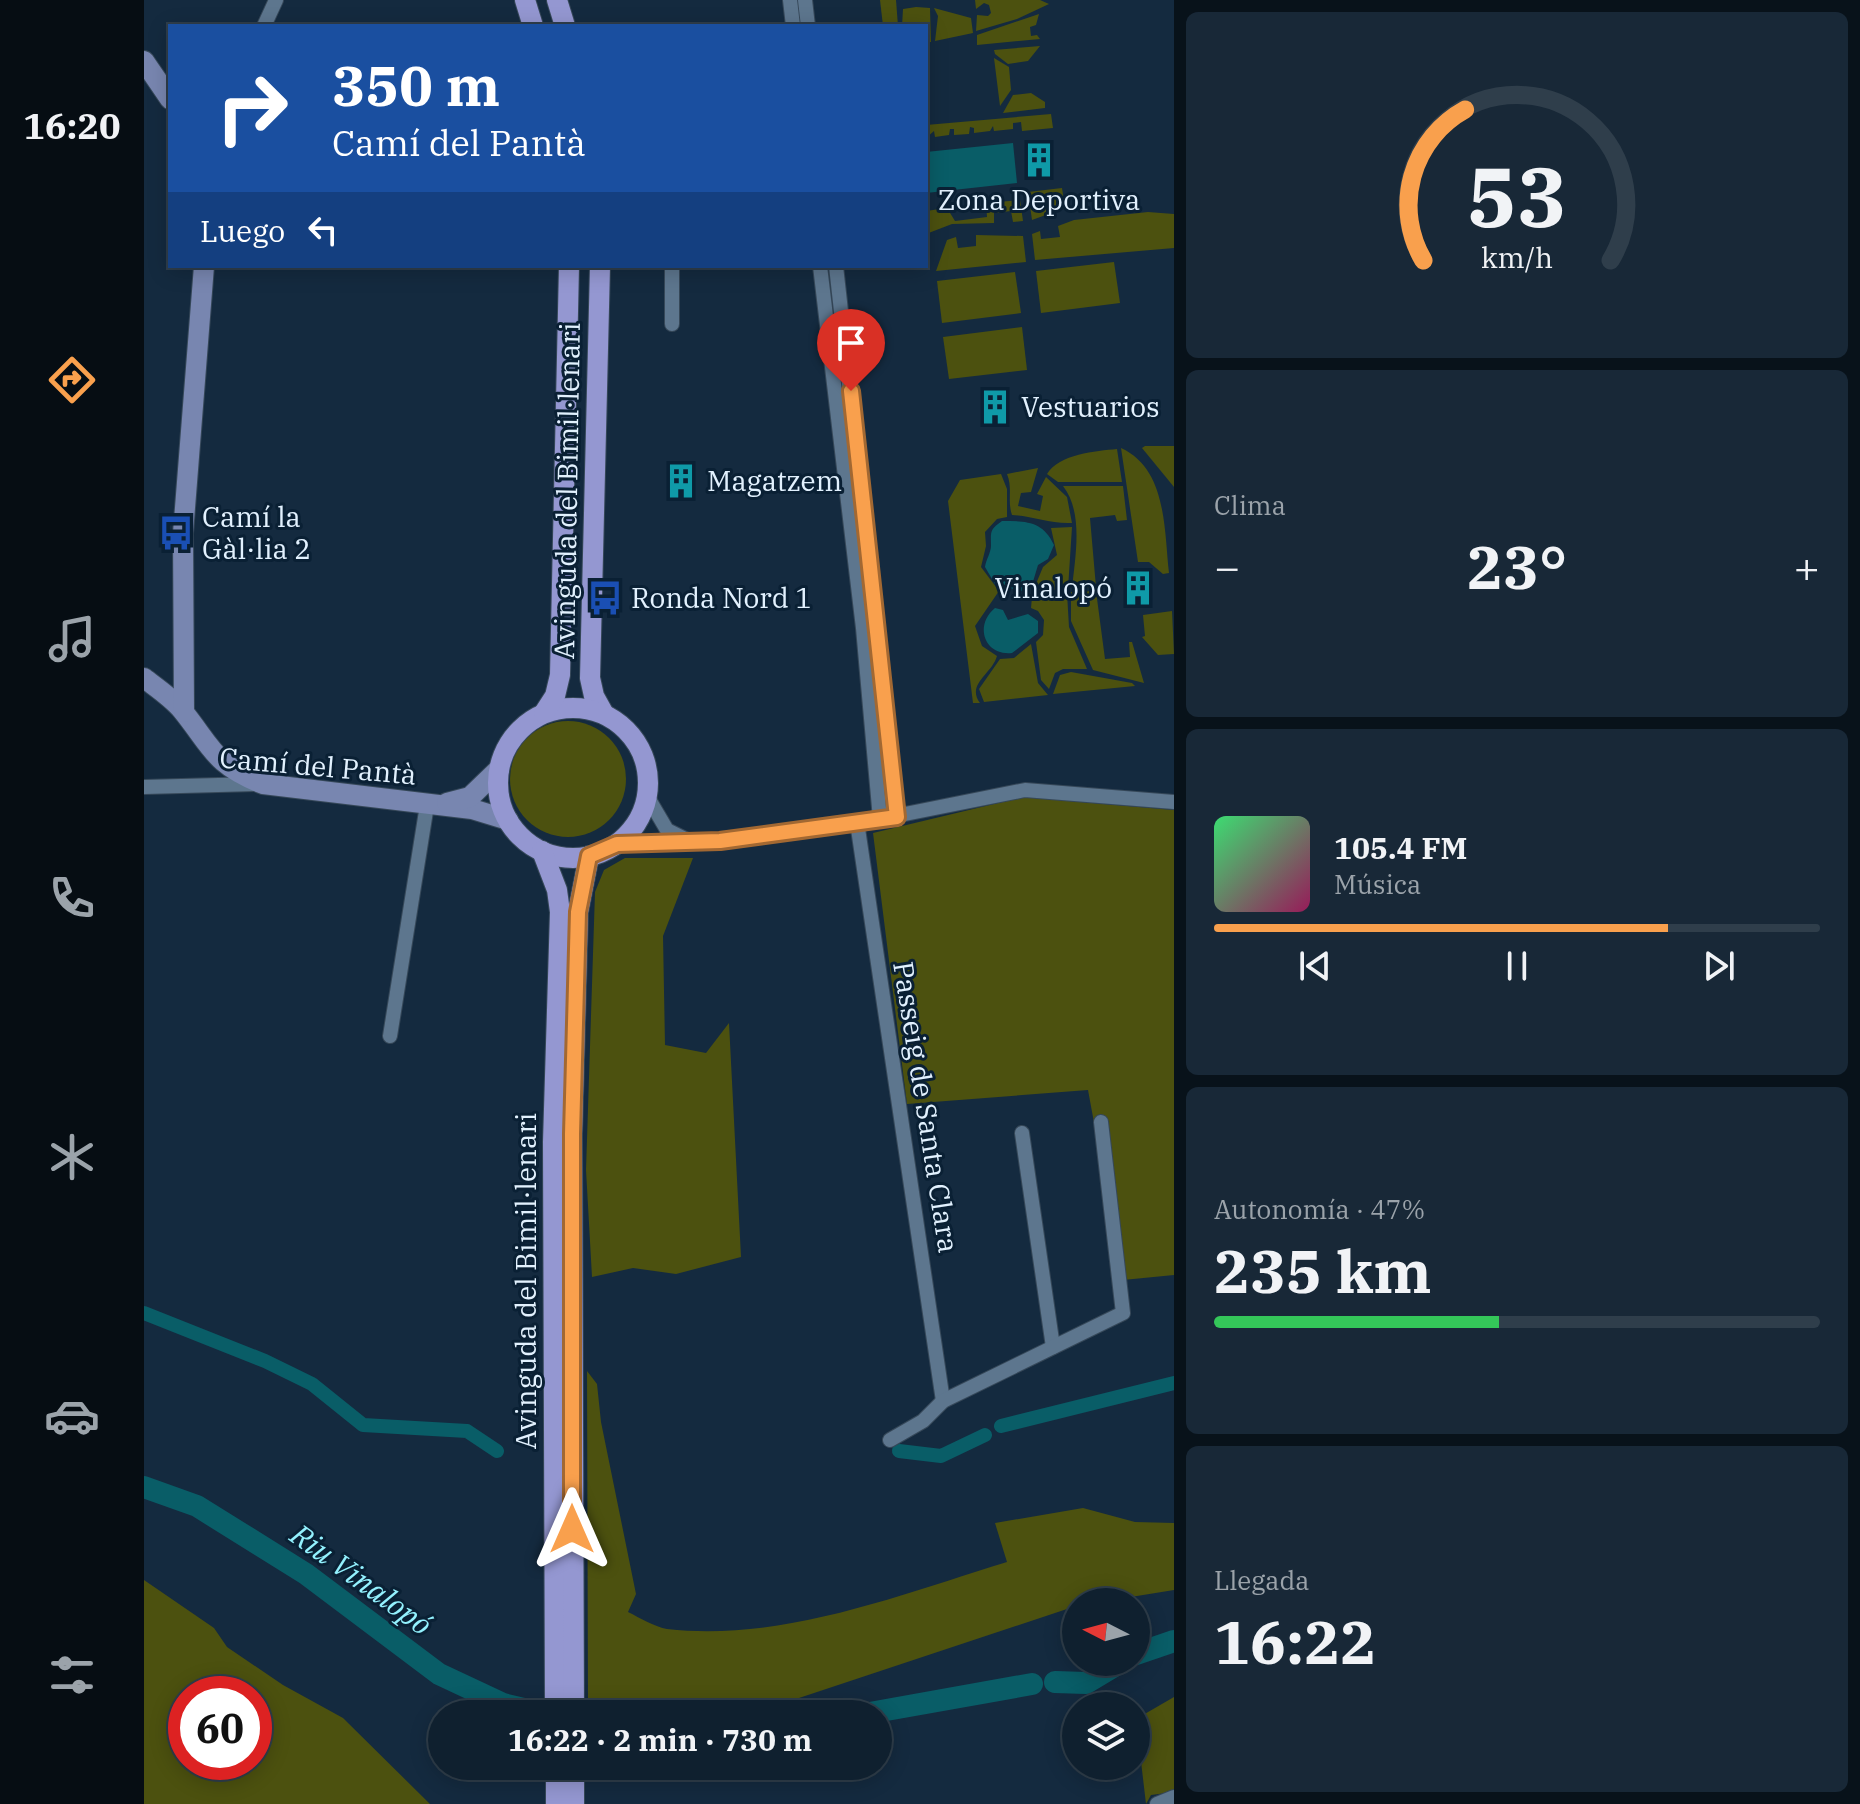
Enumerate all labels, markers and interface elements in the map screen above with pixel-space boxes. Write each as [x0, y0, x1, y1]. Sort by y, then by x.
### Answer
text: 350 m [332, 49, 500, 121]
icon: right [200, 56, 304, 160]
text: 16:20 [23, 102, 121, 149]
text: Camí del Pantà [332, 119, 586, 166]
building icon: Zona Deportiva [1020, 141, 1058, 179]
text: 53 [1467, 142, 1567, 250]
place label: Zona Deportiva [938, 181, 1140, 218]
icon: left [301, 208, 345, 252]
text: Luego [200, 211, 285, 250]
text: km/h [1481, 239, 1553, 276]
pin [817, 309, 885, 391]
icon: arrive [829, 321, 873, 365]
street label: Avinguda del Bimil·lenari [545, 322, 588, 660]
icon: directions [44, 352, 100, 408]
building icon: Vestuarios [976, 388, 1014, 426]
place label: Vestuarios [1021, 388, 1160, 425]
building icon: Magatzem [662, 462, 700, 500]
place label: Magatzem [707, 462, 842, 499]
text: Clima [1214, 488, 1286, 522]
place label: Camí la Gàl·lia 2 [202, 498, 311, 567]
bus stop icon: Camí la Gàl·lia 2 [157, 514, 195, 552]
text: 23° [1467, 527, 1567, 606]
text: − [1214, 538, 1240, 595]
text: + [1794, 538, 1820, 595]
place label: Vinalopó [995, 569, 1112, 606]
building icon: Vinalopó [1119, 569, 1157, 607]
bus stop icon: Ronda Nord 1 [586, 579, 624, 617]
place label: Ronda Nord 1 [631, 579, 812, 616]
icon: music [44, 611, 100, 667]
street label: Camí del Pantà [218, 738, 418, 793]
text: 105.4 FM [1334, 828, 1467, 867]
text: Música [1334, 867, 1421, 901]
icon: phone [44, 870, 100, 926]
icon: previous [1293, 944, 1337, 988]
icon: pause [1495, 944, 1539, 988]
icon: next [1697, 944, 1741, 988]
street label: Passeig de Santa Clara [885, 959, 968, 1255]
street label: Avinguda del Bimil·lenari [507, 1113, 544, 1449]
icon: climate [44, 1129, 100, 1185]
text: Autonomía · 47% [1214, 1192, 1425, 1226]
text: 235 km [1214, 1231, 1432, 1310]
icon: car [44, 1388, 100, 1444]
position arrow [530, 1487, 614, 1571]
water label: Riu Vinalopó [283, 1514, 440, 1643]
text: Llegada [1214, 1563, 1309, 1597]
north arrow [1062, 1588, 1150, 1676]
map controls [1062, 1588, 1150, 1780]
text: 16:22 [1214, 1602, 1376, 1681]
icon: filters [44, 1647, 100, 1703]
speed limit sign: 60 [168, 1676, 272, 1780]
button: layers [1062, 1692, 1150, 1780]
text: 16:22 · 2 min · 730 m [508, 1720, 812, 1759]

